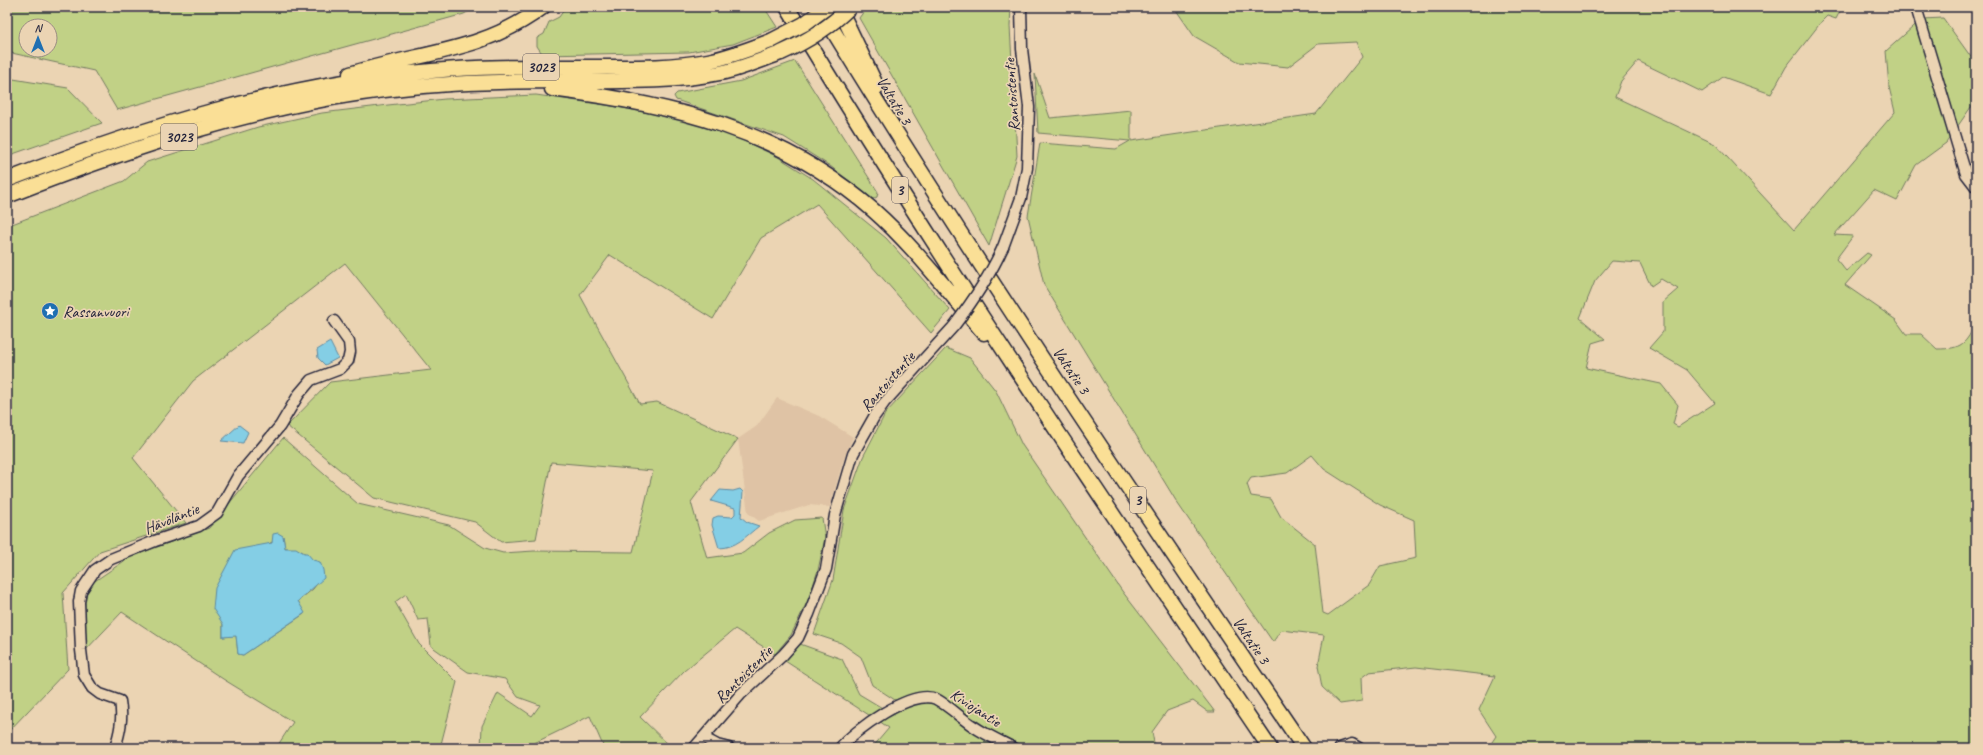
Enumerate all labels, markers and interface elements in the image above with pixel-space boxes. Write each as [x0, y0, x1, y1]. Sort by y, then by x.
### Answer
north arrow [18, 18, 58, 58]
text: N [35, 21, 44, 35]
road number: 3023 [523, 54, 559, 80]
street label: Rantoistentie [999, 56, 1025, 132]
street label: Valtatie 3 [872, 73, 917, 130]
road number: 3023 [161, 124, 197, 150]
road number: 3 [892, 177, 908, 203]
place icon: Rassanvuori [40, 301, 60, 321]
place label: Rassanvuori [63, 302, 131, 322]
street label: Valtatie 3 [1048, 343, 1095, 400]
street label: Rantoistentie [856, 346, 920, 416]
road number: 3 [1130, 487, 1146, 513]
street label: Hävöläntie [141, 498, 203, 539]
street label: Valtatie 3 [1228, 613, 1275, 670]
street label: Rantoistentie [711, 640, 778, 708]
street label: Kiviojantie [946, 684, 1006, 732]

